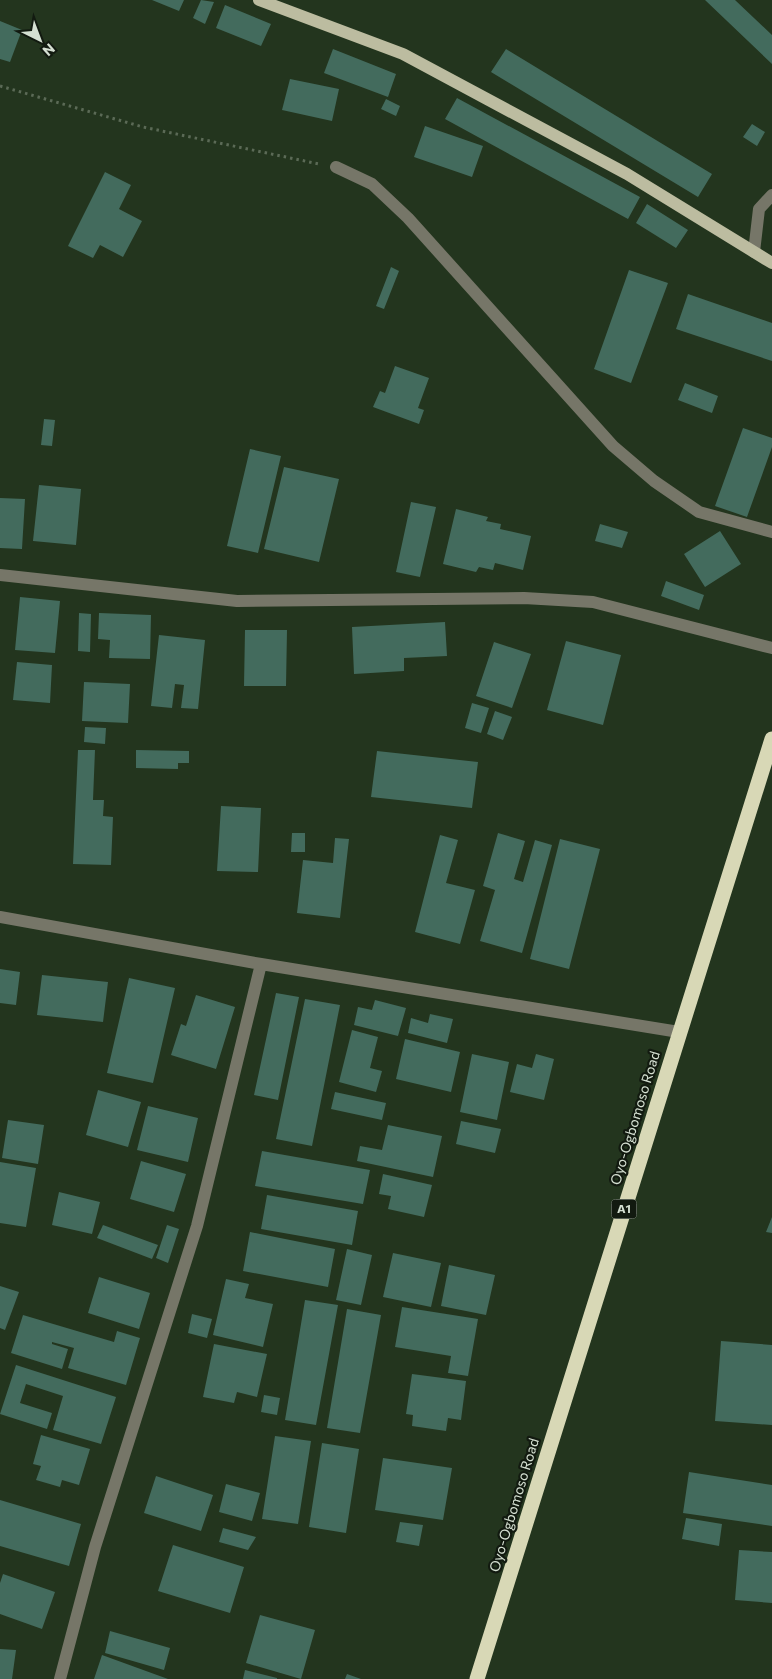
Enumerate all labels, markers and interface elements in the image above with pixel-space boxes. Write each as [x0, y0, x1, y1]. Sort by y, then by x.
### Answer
north arrow [15, 15, 65, 65]
text: N [39, 40, 59, 60]
street label: Oyo-Ogbomoso Road [606, 1049, 663, 1187]
road number: A1 [612, 1200, 636, 1218]
street label: Oyo-Ogbomoso Road [485, 1436, 542, 1574]

